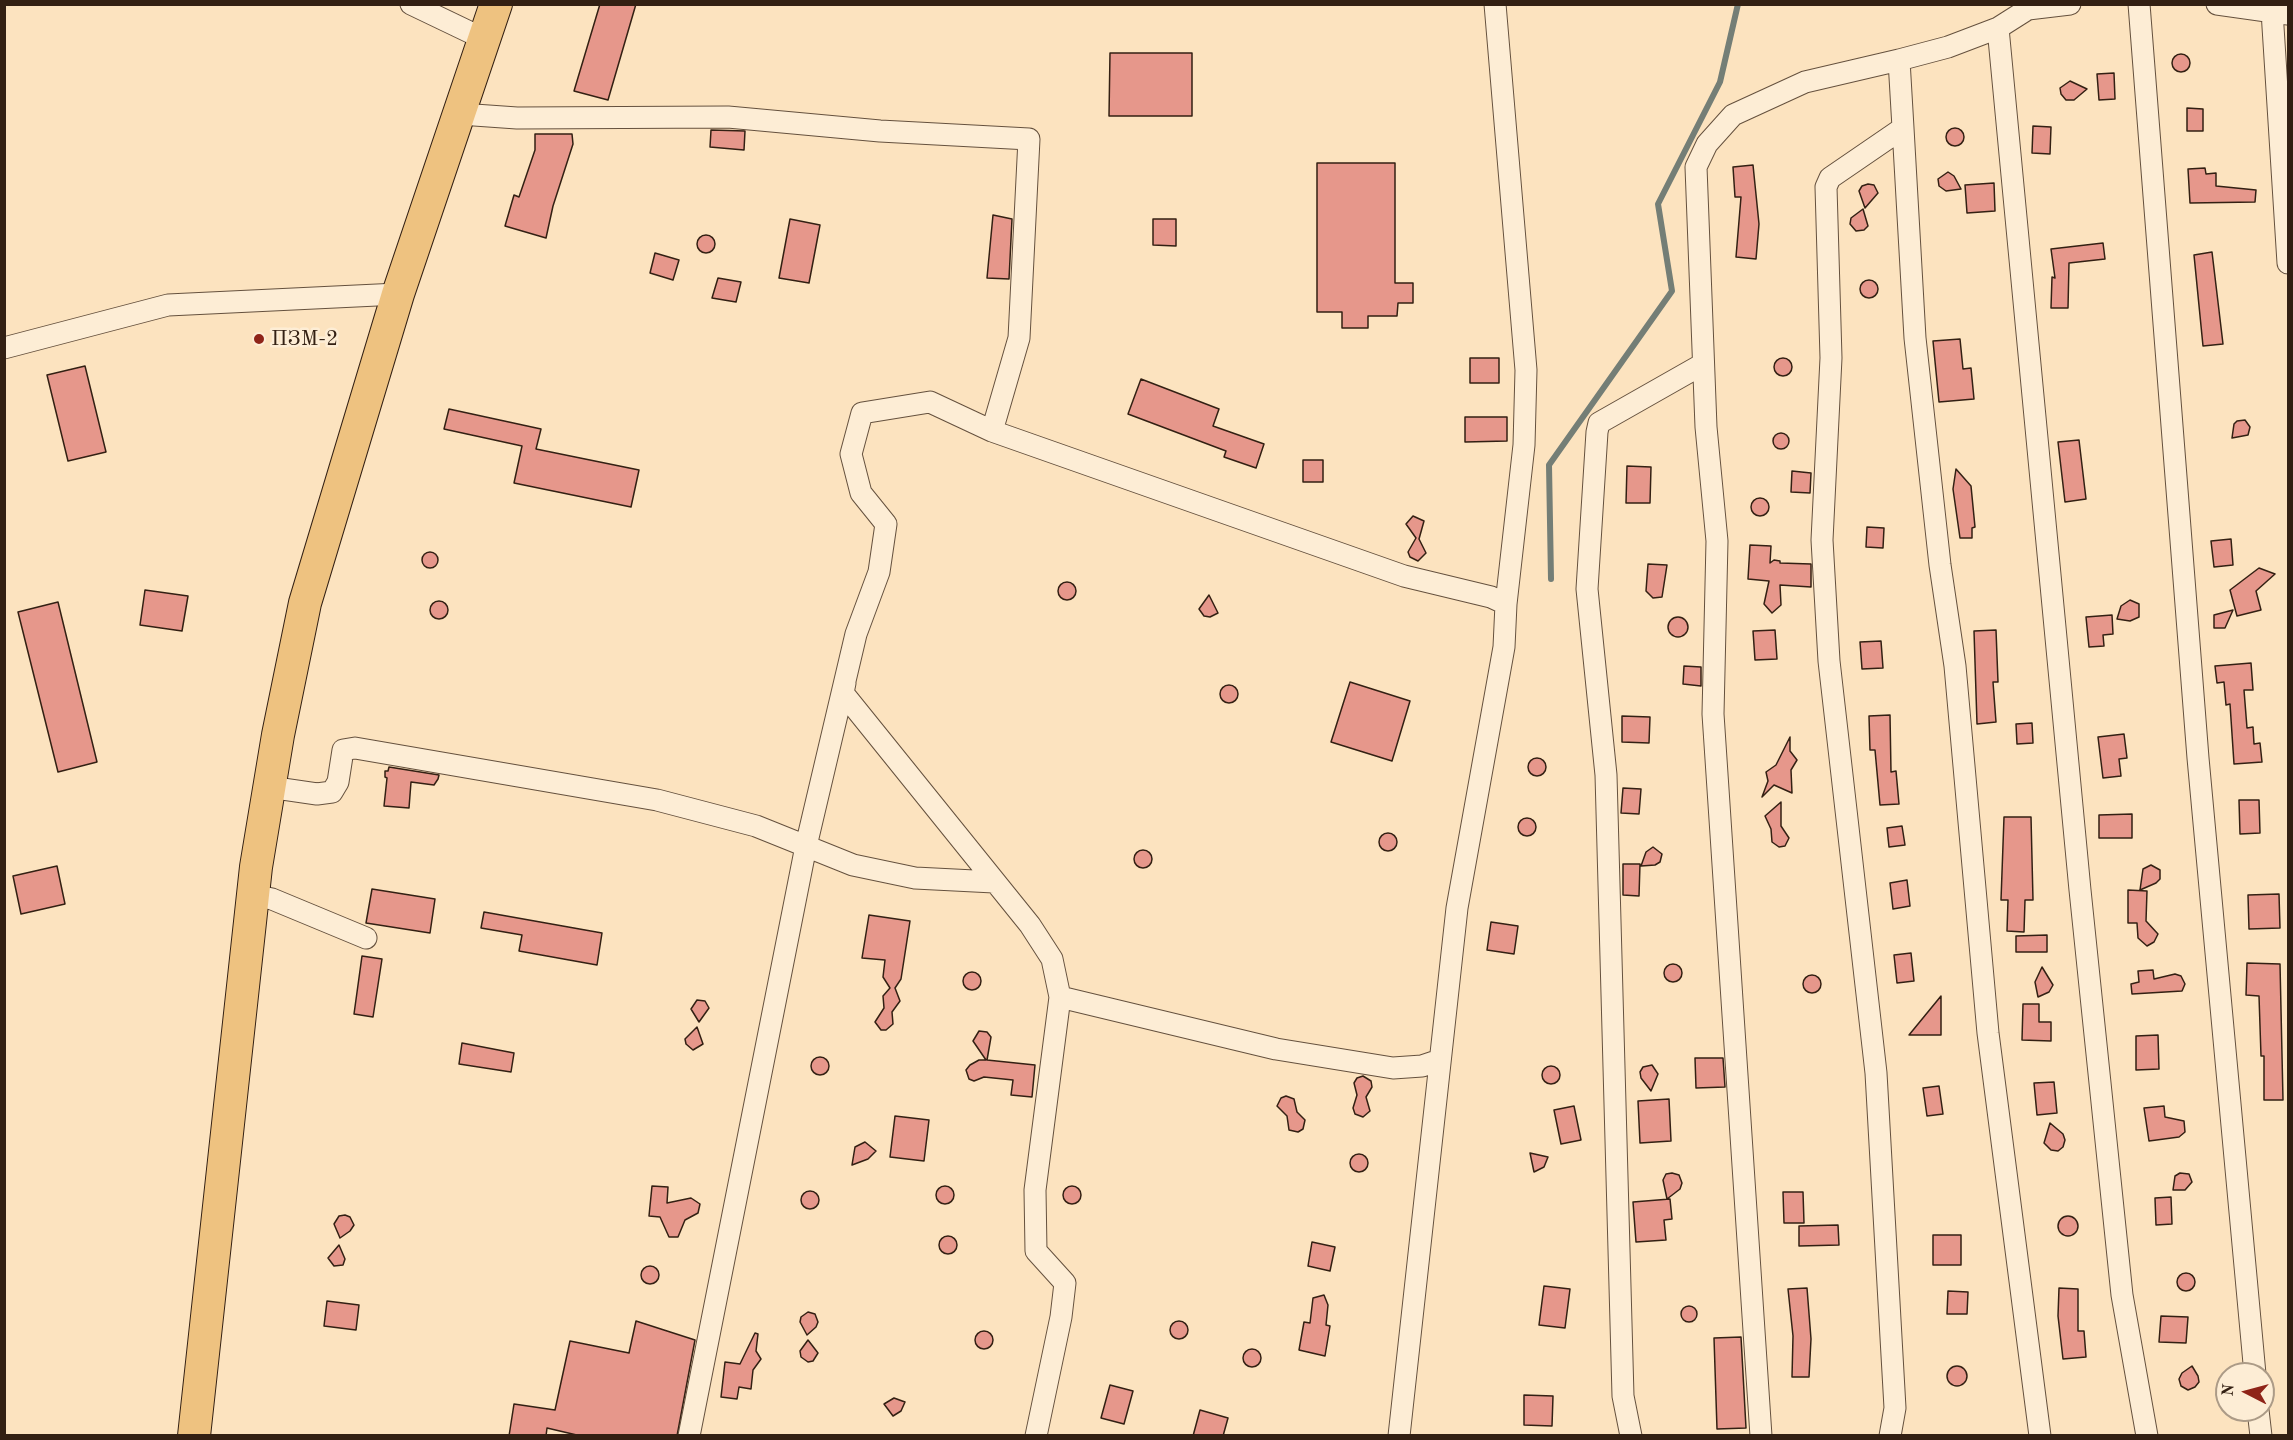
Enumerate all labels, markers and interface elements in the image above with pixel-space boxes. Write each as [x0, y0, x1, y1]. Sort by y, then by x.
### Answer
place label: ПЗМ-2 [271, 326, 338, 352]
marker: ПЗМ-2 [252, 332, 266, 346]
north arrow [2215, 1362, 2275, 1422]
text: N [2220, 1383, 2238, 1397]

